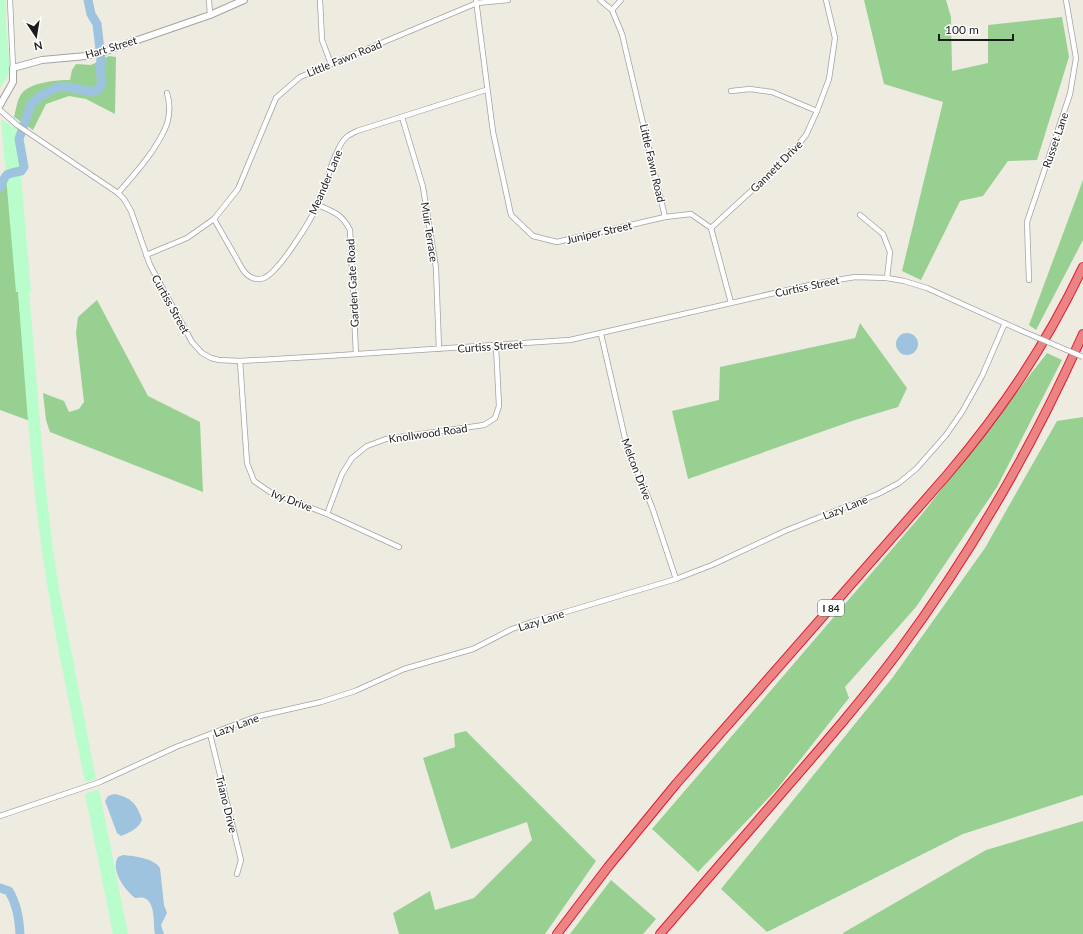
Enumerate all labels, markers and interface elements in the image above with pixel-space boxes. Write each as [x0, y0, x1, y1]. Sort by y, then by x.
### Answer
north arrow [16, 16, 56, 56]
scale bar [939, 16, 1013, 42]
text: 100 m [945, 22, 979, 37]
street label: Hart Street [84, 33, 138, 61]
street label: Little Fawn Road [305, 37, 383, 79]
text: N [33, 39, 44, 54]
street label: Russet Lane [1039, 110, 1071, 169]
street label: Little Fawn Road [638, 123, 668, 203]
street label: Gannett Drive [747, 137, 805, 195]
street label: Meander Lane [306, 147, 345, 216]
street label: Muir Terrace [419, 201, 441, 263]
street label: Juniper Street [565, 218, 633, 246]
street label: Garden Gate Road [343, 238, 361, 328]
street label: Curtiss Street [149, 272, 193, 336]
street label: Curtiss Street [774, 273, 840, 299]
street label: Curtiss Street [457, 337, 523, 355]
street label: Knollwood Road [388, 421, 468, 445]
street label: Melcon Drive [619, 436, 655, 502]
street label: Ivy Drive [270, 486, 315, 514]
street label: Lazy Lane [821, 492, 870, 522]
road number: I 84 [818, 600, 844, 616]
street label: Lazy Lane [516, 606, 566, 634]
street label: Lazy Lane [212, 711, 261, 739]
street label: Triano Drive [214, 774, 240, 834]

